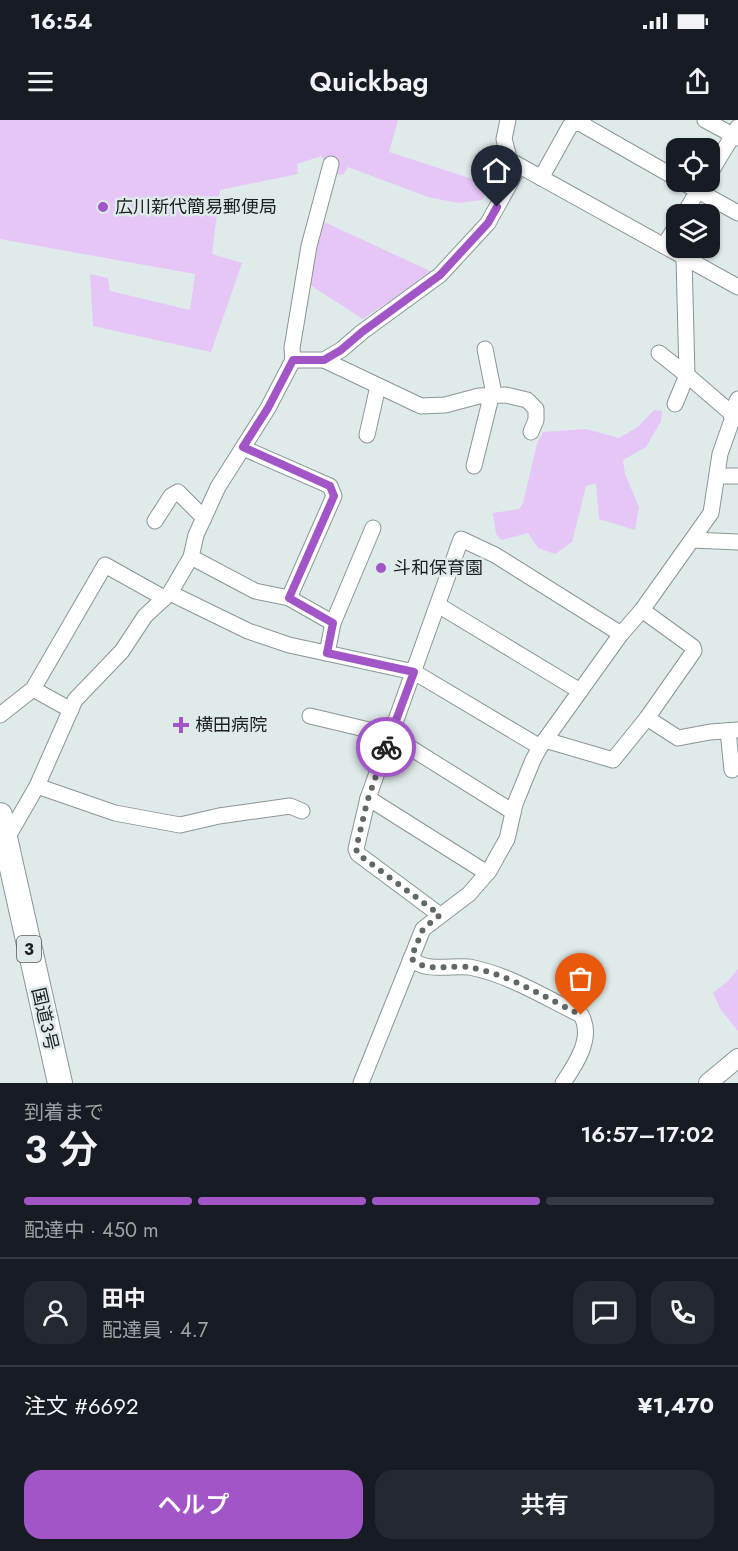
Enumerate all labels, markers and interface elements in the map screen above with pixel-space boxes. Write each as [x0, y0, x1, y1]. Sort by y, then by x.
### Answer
text: 16:54 [30, 5, 93, 37]
text: Quickbag [309, 62, 429, 101]
icon: menu [24, 65, 57, 98]
icon: share [681, 65, 714, 98]
map controls [666, 138, 720, 258]
button: locate [666, 138, 720, 192]
pin [471, 145, 522, 207]
icon: home [480, 154, 513, 187]
place label: 広川新代簡易郵便局 [115, 194, 277, 220]
marker: 広川新代簡易郵便局 [96, 200, 110, 214]
button: layers [666, 204, 720, 258]
place label: 斗和保育園 [393, 555, 483, 581]
marker: 斗和保育園 [374, 561, 388, 575]
place label: 横田病院 [195, 712, 267, 738]
marker: 横田病院 [172, 716, 190, 734]
courier [356, 717, 416, 777]
icon: bike [370, 731, 403, 764]
road number: 3 [17, 936, 41, 962]
pin [555, 953, 606, 1015]
icon: bag [564, 962, 597, 995]
street label: 国道3号 [25, 985, 65, 1053]
text: 到着まで [24, 1098, 104, 1127]
text: 16:57–17:02 [580, 1118, 714, 1150]
text: 3 分 [24, 1121, 98, 1178]
text: 配達中 · 450 m [24, 1216, 159, 1245]
button: person [24, 1281, 87, 1344]
button: chat [573, 1281, 636, 1344]
button: phone [651, 1281, 714, 1344]
text: 田中 [102, 1282, 146, 1314]
text: 配達員 · 4.7 [102, 1316, 208, 1345]
text: ¥1,470 [638, 1389, 714, 1421]
text: 注文 #6692 [24, 1390, 138, 1422]
button: ヘルプ [24, 1470, 363, 1539]
button: 共有 [375, 1470, 714, 1539]

